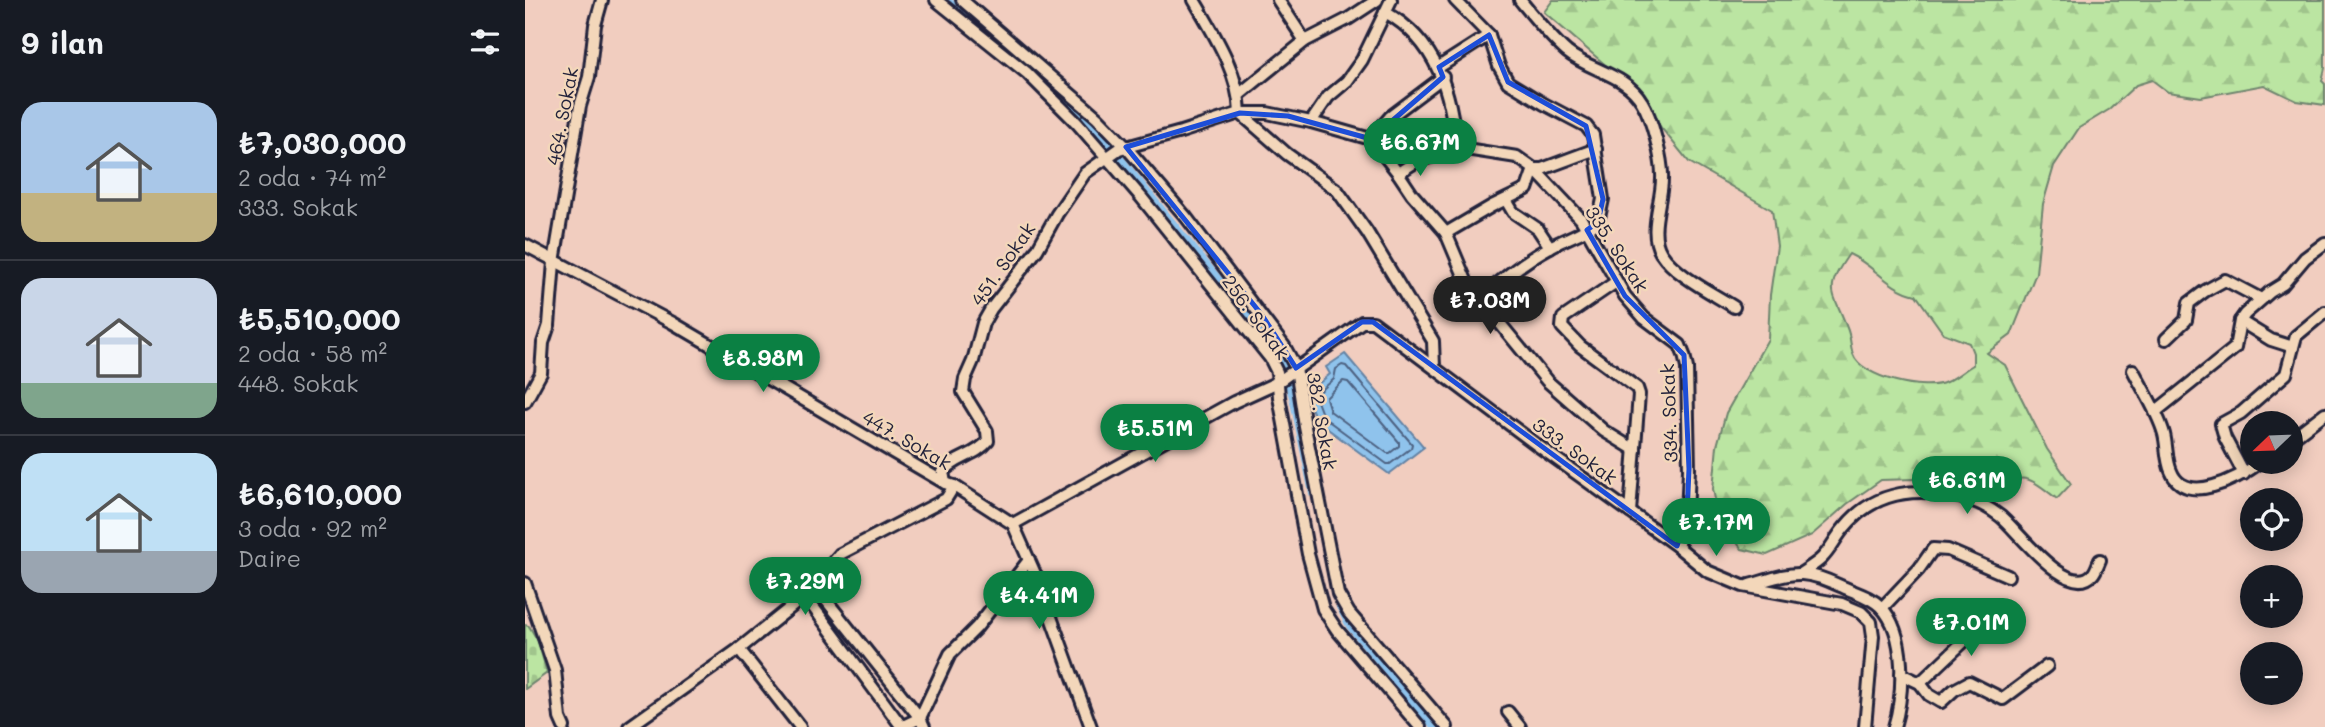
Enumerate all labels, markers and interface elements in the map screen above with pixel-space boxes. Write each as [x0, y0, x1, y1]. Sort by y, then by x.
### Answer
text: 9 ilan [21, 22, 104, 62]
icon: filters [466, 23, 504, 61]
street label: 464. Sokak [540, 65, 583, 167]
pin: ₺6.67M [1363, 118, 1477, 178]
text: ₺7,030,000 [238, 122, 406, 162]
text: ₺6.67M [1380, 126, 1460, 156]
icon: home [77, 130, 161, 214]
text: 2 oda · 74 m² [238, 162, 386, 192]
text: 333. Sokak [238, 192, 358, 222]
street label: 335. Sokak [1580, 200, 1655, 297]
street label: 451. Sokak [965, 217, 1040, 310]
street label: 256. Sokak [1217, 269, 1296, 364]
pin: ₺7.03M [1433, 276, 1547, 336]
text: ₺7.03M [1449, 284, 1531, 314]
text: ₺5,510,000 [238, 298, 401, 338]
icon: home [77, 306, 161, 390]
pin: ₺8.98M [706, 334, 820, 394]
text: 2 oda · 58 m² [238, 338, 387, 368]
text: ₺8.98M [722, 342, 804, 372]
street label: 334. Sokak [1654, 363, 1683, 463]
text: 448. Sokak [238, 368, 358, 398]
street label: 382. Sokak [1302, 370, 1343, 472]
street label: 447. Sokak [858, 404, 956, 475]
pin: ₺5.51M [1098, 405, 1212, 464]
street label: 333. Sokak [1528, 411, 1623, 490]
north arrow [2240, 411, 2303, 474]
map controls [2240, 411, 2303, 705]
text: ₺5.51M [1116, 412, 1194, 442]
pin: ₺6.61M [1910, 456, 2024, 516]
text: ₺6.61M [1928, 464, 2006, 494]
text: ₺6,610,000 [238, 473, 402, 513]
icon: home [77, 481, 161, 565]
button: locate [2240, 488, 2303, 551]
pin: ₺7.17M [1659, 498, 1773, 558]
text: ₺7.17M [1678, 506, 1754, 536]
text: 3 oda · 92 m² [238, 513, 387, 543]
text: Daire [238, 543, 301, 573]
pin: ₺7.29M [748, 558, 862, 617]
text: ₺7.29M [765, 565, 845, 595]
button: + [2240, 565, 2303, 628]
pin: ₺4.41M [982, 572, 1096, 631]
text: ₺4.41M [999, 579, 1079, 609]
pin: ₺7.01M [1914, 598, 2028, 658]
text: ₺7.01M [1932, 606, 2010, 636]
button: − [2240, 642, 2303, 705]

